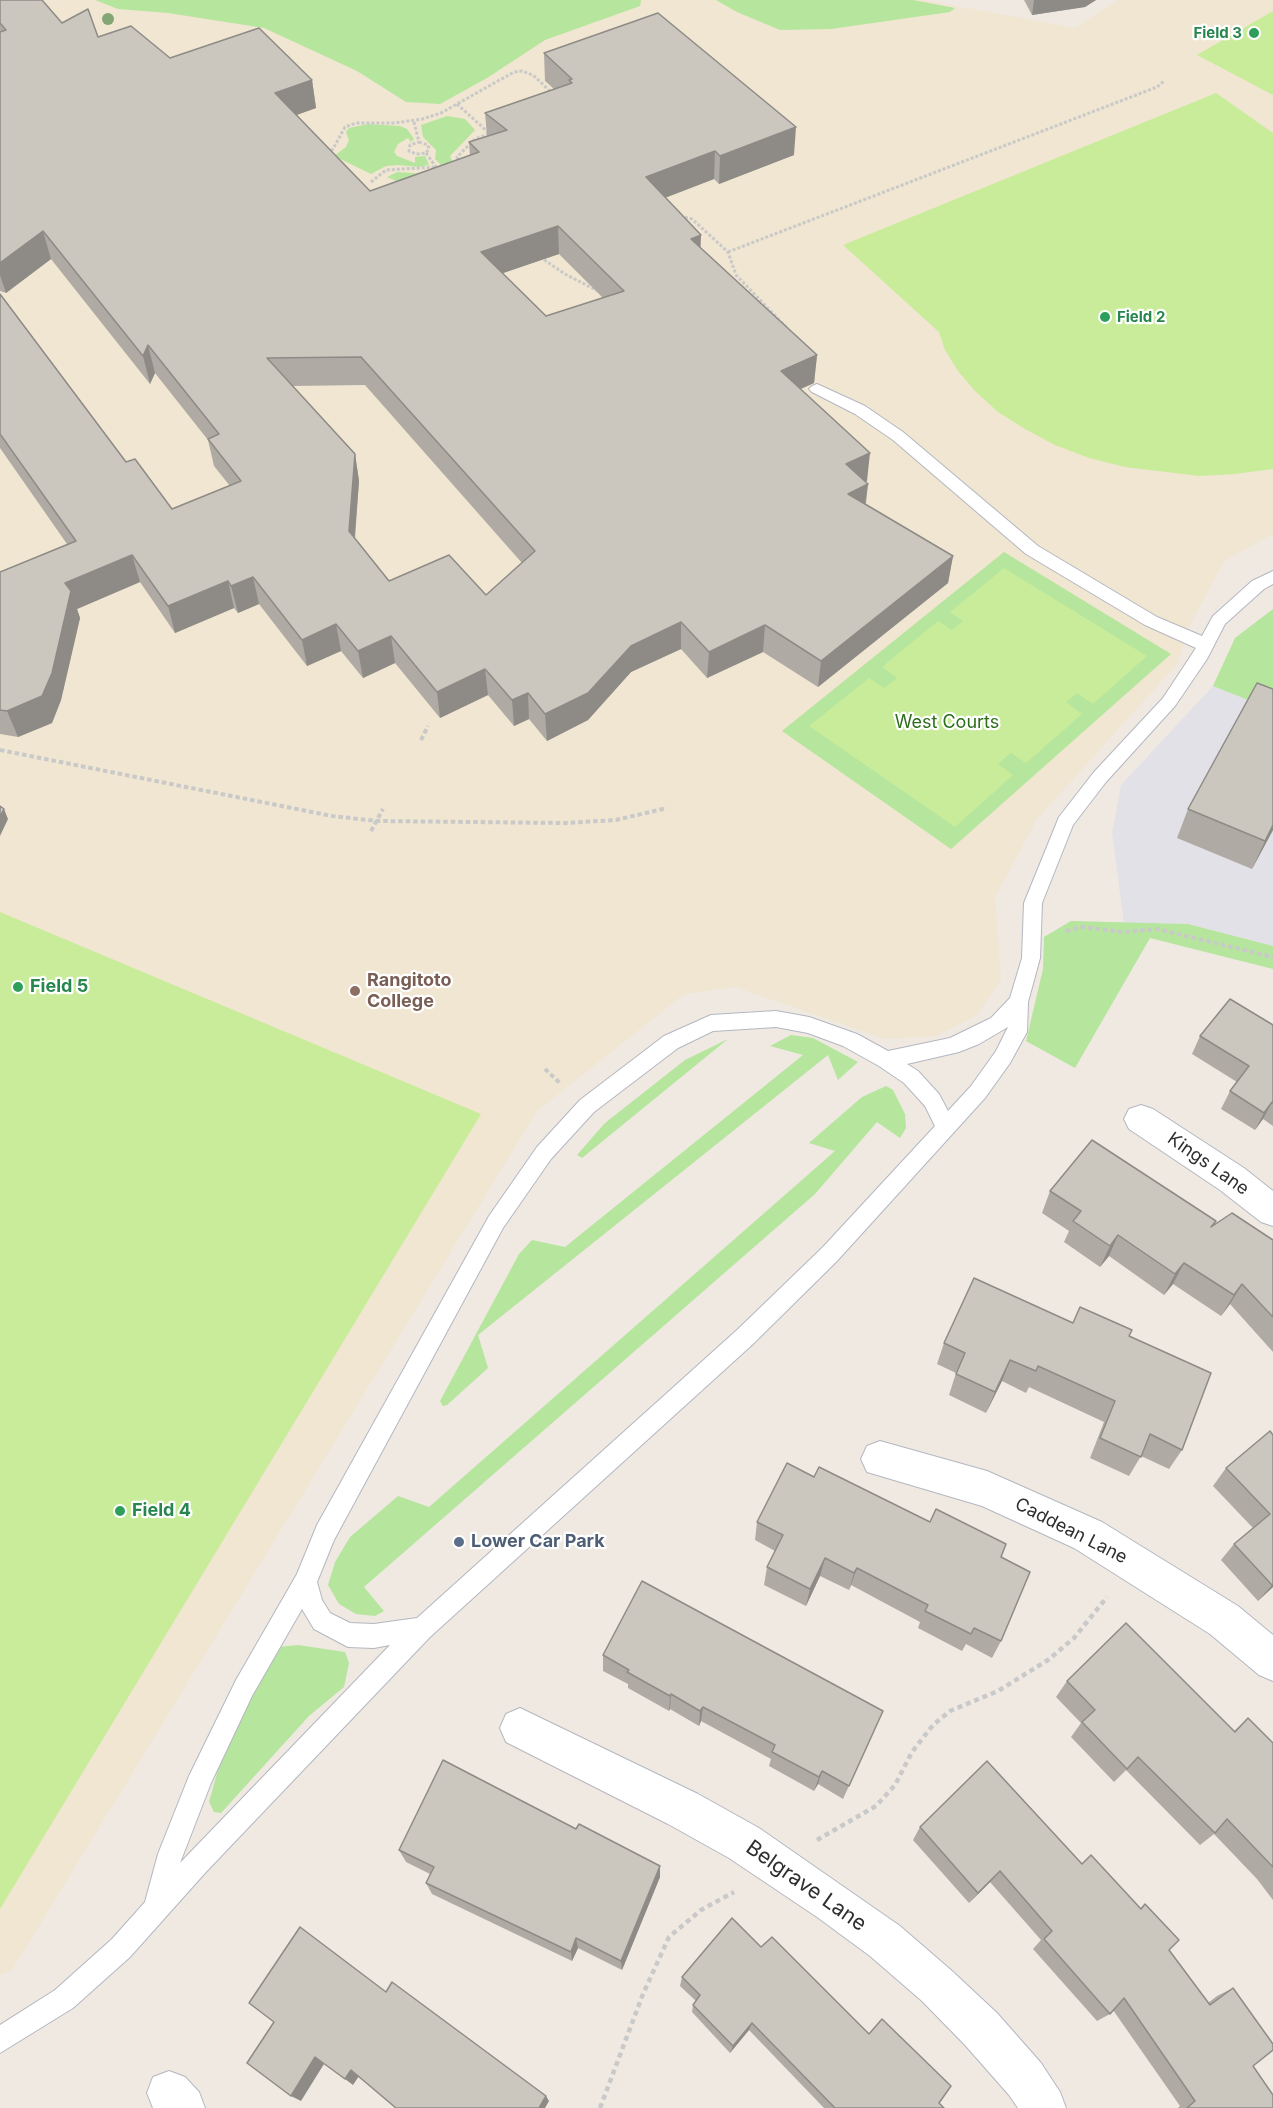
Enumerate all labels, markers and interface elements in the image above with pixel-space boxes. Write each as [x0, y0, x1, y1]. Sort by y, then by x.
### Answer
place label: Field 3 [1193, 24, 1242, 42]
marker: Field 3 [1247, 26, 1261, 40]
place label: Field 2 [1117, 308, 1165, 326]
marker: Field 2 [1098, 310, 1112, 324]
park label: West Courts [895, 712, 999, 734]
place label: Rangitoto College [367, 970, 452, 1012]
place label: Field 5 [30, 976, 88, 998]
marker: Field 5 [11, 980, 25, 994]
marker: Rangitoto College [348, 984, 362, 998]
street label: Kings Lane [1163, 1128, 1253, 1200]
street label: Caddean Lane [1011, 1493, 1131, 1569]
place label: Field 4 [132, 1500, 191, 1522]
marker: Field 4 [113, 1504, 127, 1518]
place label: Lower Car Park [471, 1531, 605, 1553]
marker: Lower Car Park [452, 1535, 466, 1549]
street label: Belgrave Lane [741, 1835, 871, 1937]

